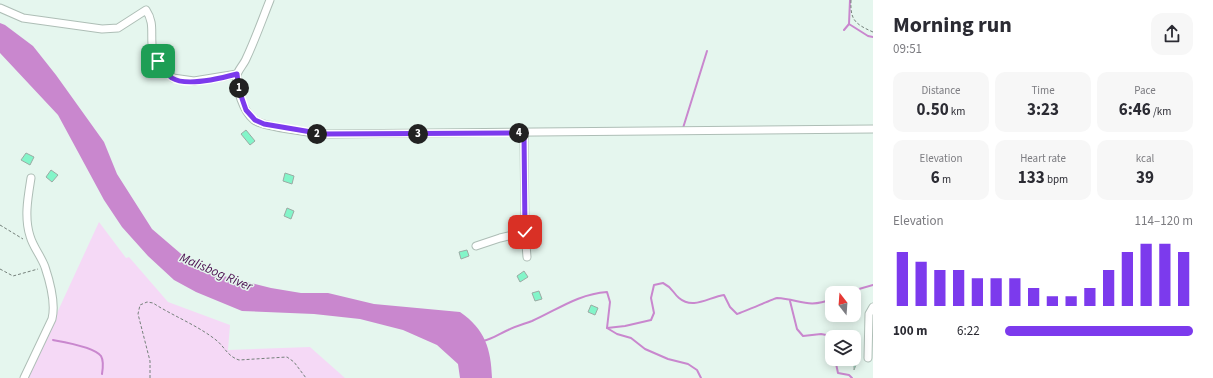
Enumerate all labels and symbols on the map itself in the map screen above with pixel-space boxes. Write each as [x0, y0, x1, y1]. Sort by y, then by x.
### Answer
pin [141, 44, 175, 78]
pin: 1 [229, 78, 249, 98]
pin: 4 [509, 123, 529, 143]
pin: 2 [307, 124, 327, 144]
pin: 3 [408, 124, 428, 144]
pin [508, 215, 542, 249]
water label: Malisbog River [177, 249, 256, 296]
north arrow [825, 286, 861, 322]

